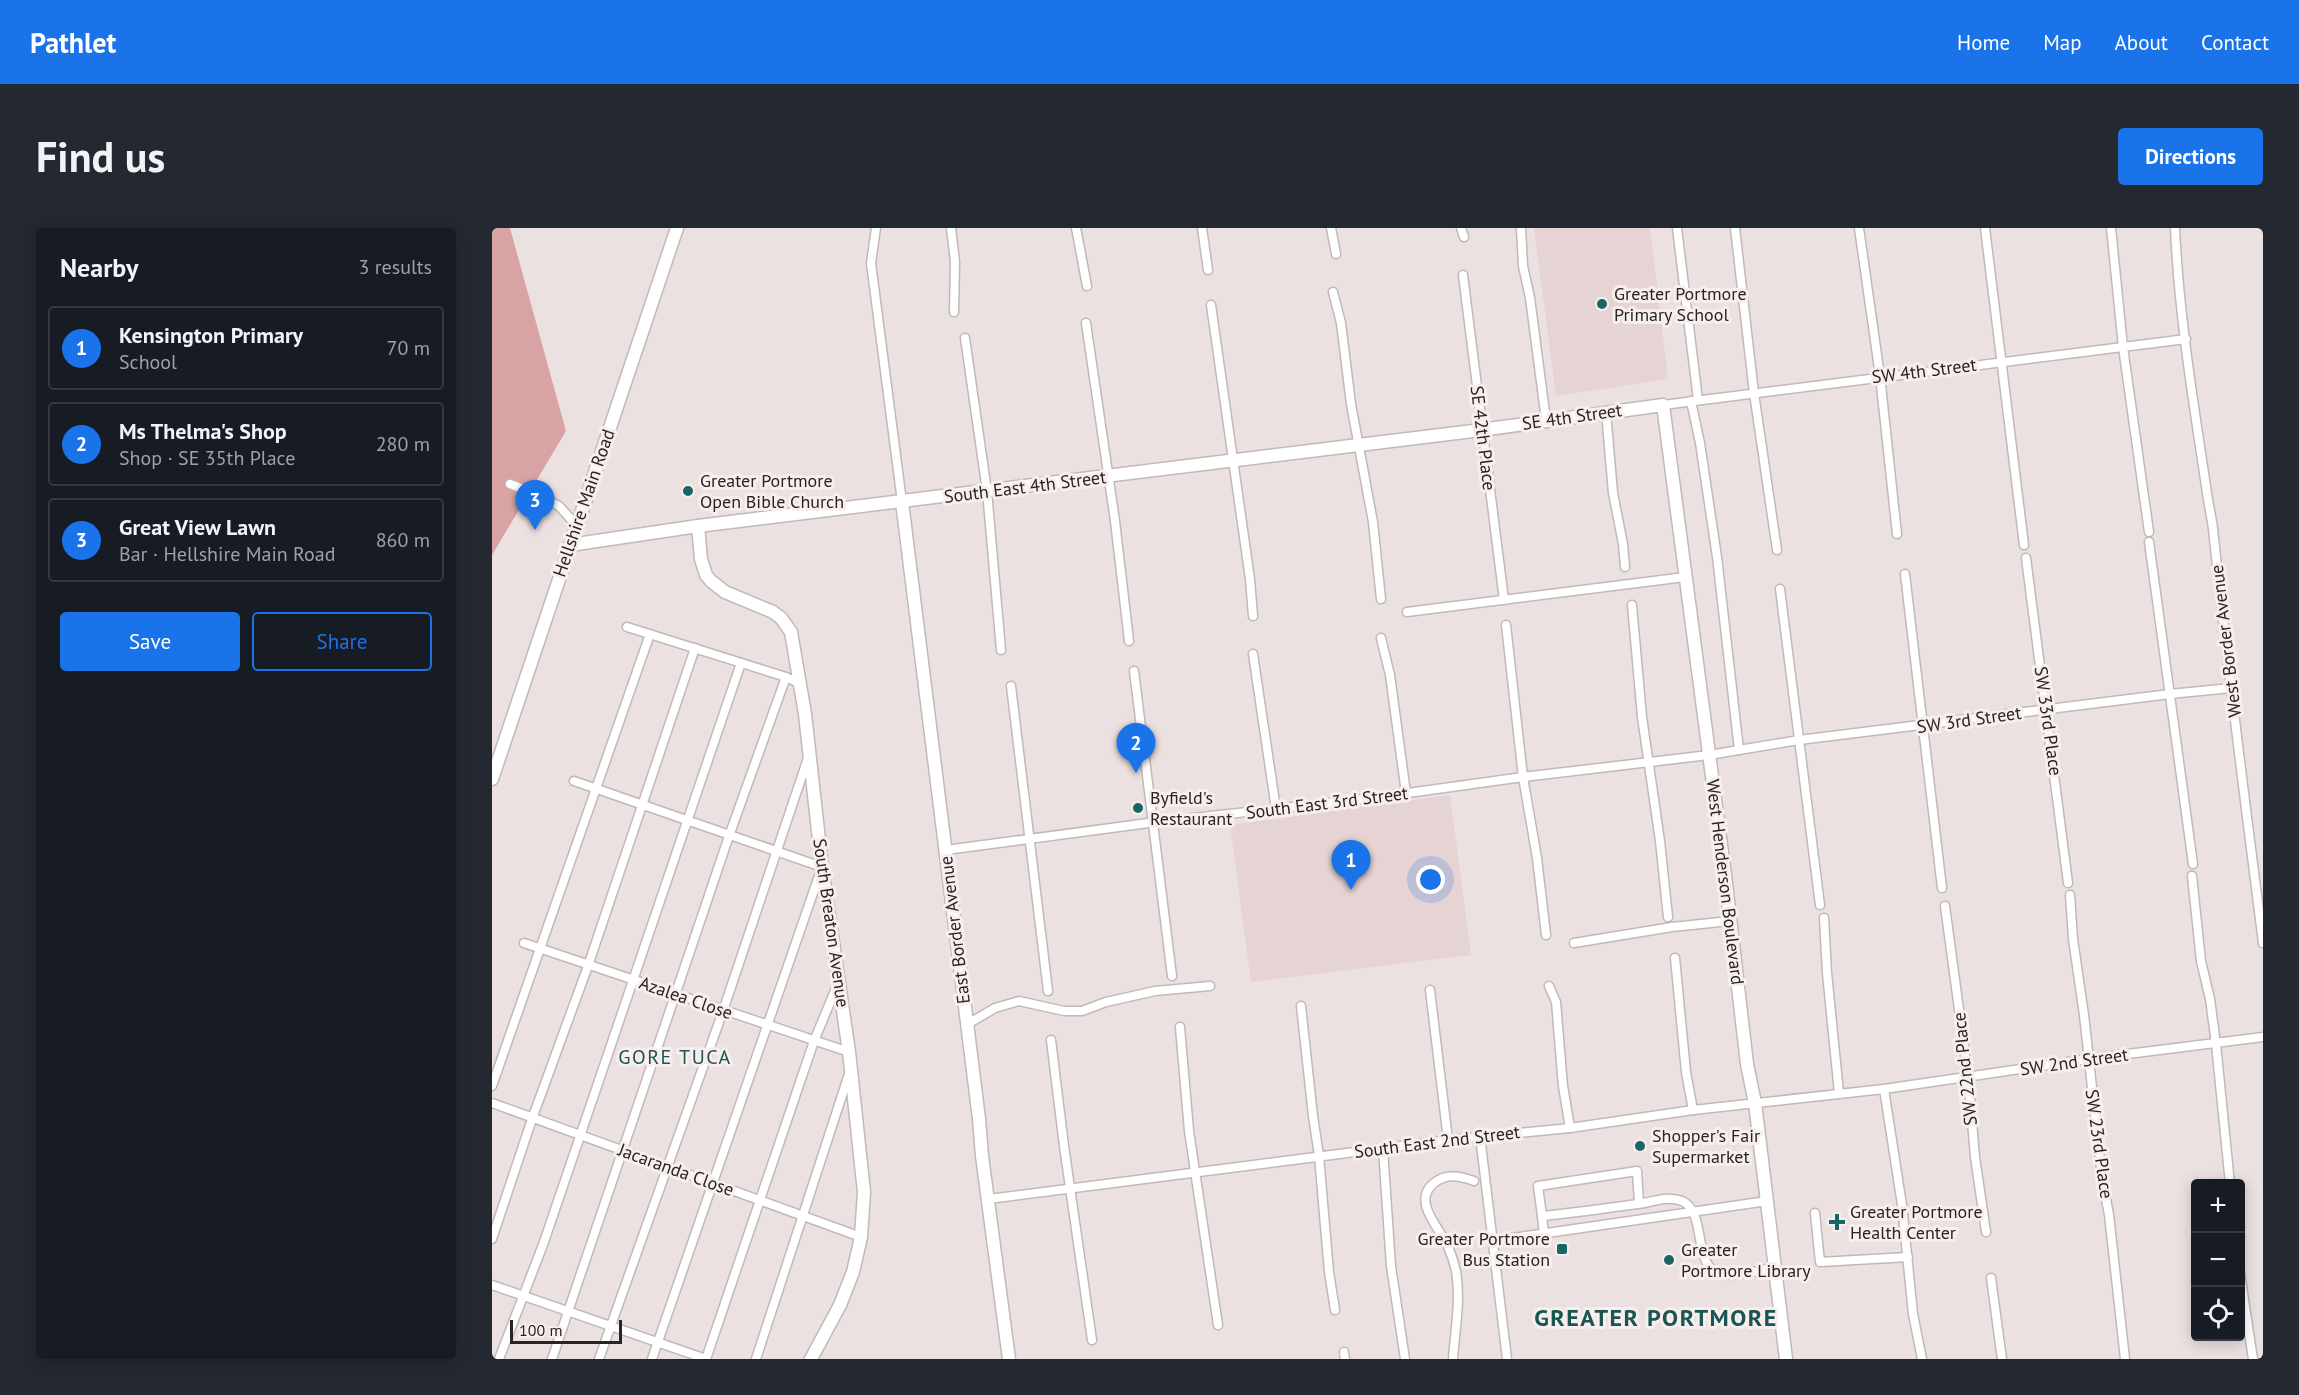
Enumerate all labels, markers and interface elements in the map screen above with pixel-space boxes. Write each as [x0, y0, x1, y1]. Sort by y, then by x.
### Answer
text: Pathlet [30, 24, 116, 61]
text: Home [1957, 29, 2010, 56]
text: Map [2043, 29, 2082, 56]
text: About [2115, 29, 2168, 56]
text: Contact [2201, 29, 2269, 56]
button: Directions [2118, 128, 2263, 185]
text: Find us [36, 129, 165, 184]
text: Nearby [60, 251, 138, 284]
text: 3 results [359, 254, 432, 280]
place label: Greater Portmore Primary School [1614, 282, 1747, 326]
marker: Greater Portmore Primary School [1595, 297, 1609, 311]
text: Kensington Primary [119, 321, 303, 349]
text: 1 [76, 335, 87, 361]
text: 70 m [387, 335, 430, 361]
text: School [119, 349, 177, 375]
street label: SW 4th Street [1870, 353, 1978, 388]
street label: SE 42th Place [1466, 384, 1501, 492]
street label: SE 4th Street [1521, 398, 1623, 435]
text: Ms Thelma's Shop [119, 417, 287, 445]
street label: Hellshire Main Road [547, 426, 620, 580]
text: 2 [76, 431, 87, 457]
text: 280 m [376, 431, 430, 457]
text: Shop · SE 35th Place [119, 445, 295, 471]
street label: South East 4th Street [943, 465, 1107, 508]
place label: Greater Portmore Open Bible Church [700, 469, 844, 513]
pin: 3 [516, 480, 555, 530]
marker: Greater Portmore Open Bible Church [681, 484, 695, 498]
text: Great View Lawn [119, 513, 276, 541]
text: 3 [76, 527, 87, 553]
text: 860 m [376, 527, 430, 553]
text: Bar · Hellshire Main Road [119, 541, 335, 567]
street label: West Border Avenue [2205, 564, 2246, 719]
button: Save [60, 612, 240, 671]
button: Share [252, 612, 432, 671]
street label: SW 33rd Place [2029, 665, 2068, 777]
street label: SW 3rd Street [1915, 701, 2023, 738]
pin: 2 [1116, 724, 1156, 773]
street label: West Henderson Boulevard [1701, 778, 1750, 986]
street label: South East 3rd Street [1245, 781, 1409, 824]
place label: Byfield's Restaurant [1150, 786, 1232, 830]
marker: Byfield's Restaurant [1131, 801, 1145, 815]
street label: South Breaton Avenue [808, 837, 855, 1009]
pin: 1 [1332, 840, 1370, 890]
street label: East Border Avenue [934, 855, 975, 1005]
your location [1416, 865, 1445, 894]
street label: Azalea Close [636, 971, 736, 1024]
street label: SW 22nd Place [1947, 1011, 1982, 1127]
street label: SW 2nd Street [2018, 1043, 2129, 1080]
district label: GORE TUCA [618, 1044, 732, 1070]
street label: SW 23rd Place [2080, 1088, 2119, 1200]
street label: South East 2nd Street [1353, 1120, 1521, 1163]
place label: Shopper's Fair Supermarket [1652, 1124, 1760, 1168]
street label: Jacaranda Close [614, 1138, 737, 1201]
marker: Shopper's Fair Supermarket [1633, 1139, 1647, 1153]
map controls [2191, 1179, 2245, 1341]
button: + [2191, 1179, 2245, 1233]
place label: Greater Portmore Health Center [1850, 1200, 1983, 1244]
marker: Greater Portmore Health Center [1828, 1213, 1846, 1231]
place label: Greater Portmore Bus Station [1417, 1227, 1550, 1271]
button: − [2191, 1233, 2245, 1287]
place label: Greater Portmore Library [1681, 1238, 1811, 1282]
marker: Greater Portmore Bus Station [1555, 1242, 1569, 1256]
marker: Greater Portmore Library [1662, 1253, 1676, 1267]
button: locate [2191, 1287, 2245, 1341]
district label: GREATER PORTMORE [1534, 1302, 1778, 1333]
scale bar [510, 1317, 622, 1344]
text: 100 m [519, 1320, 562, 1340]

